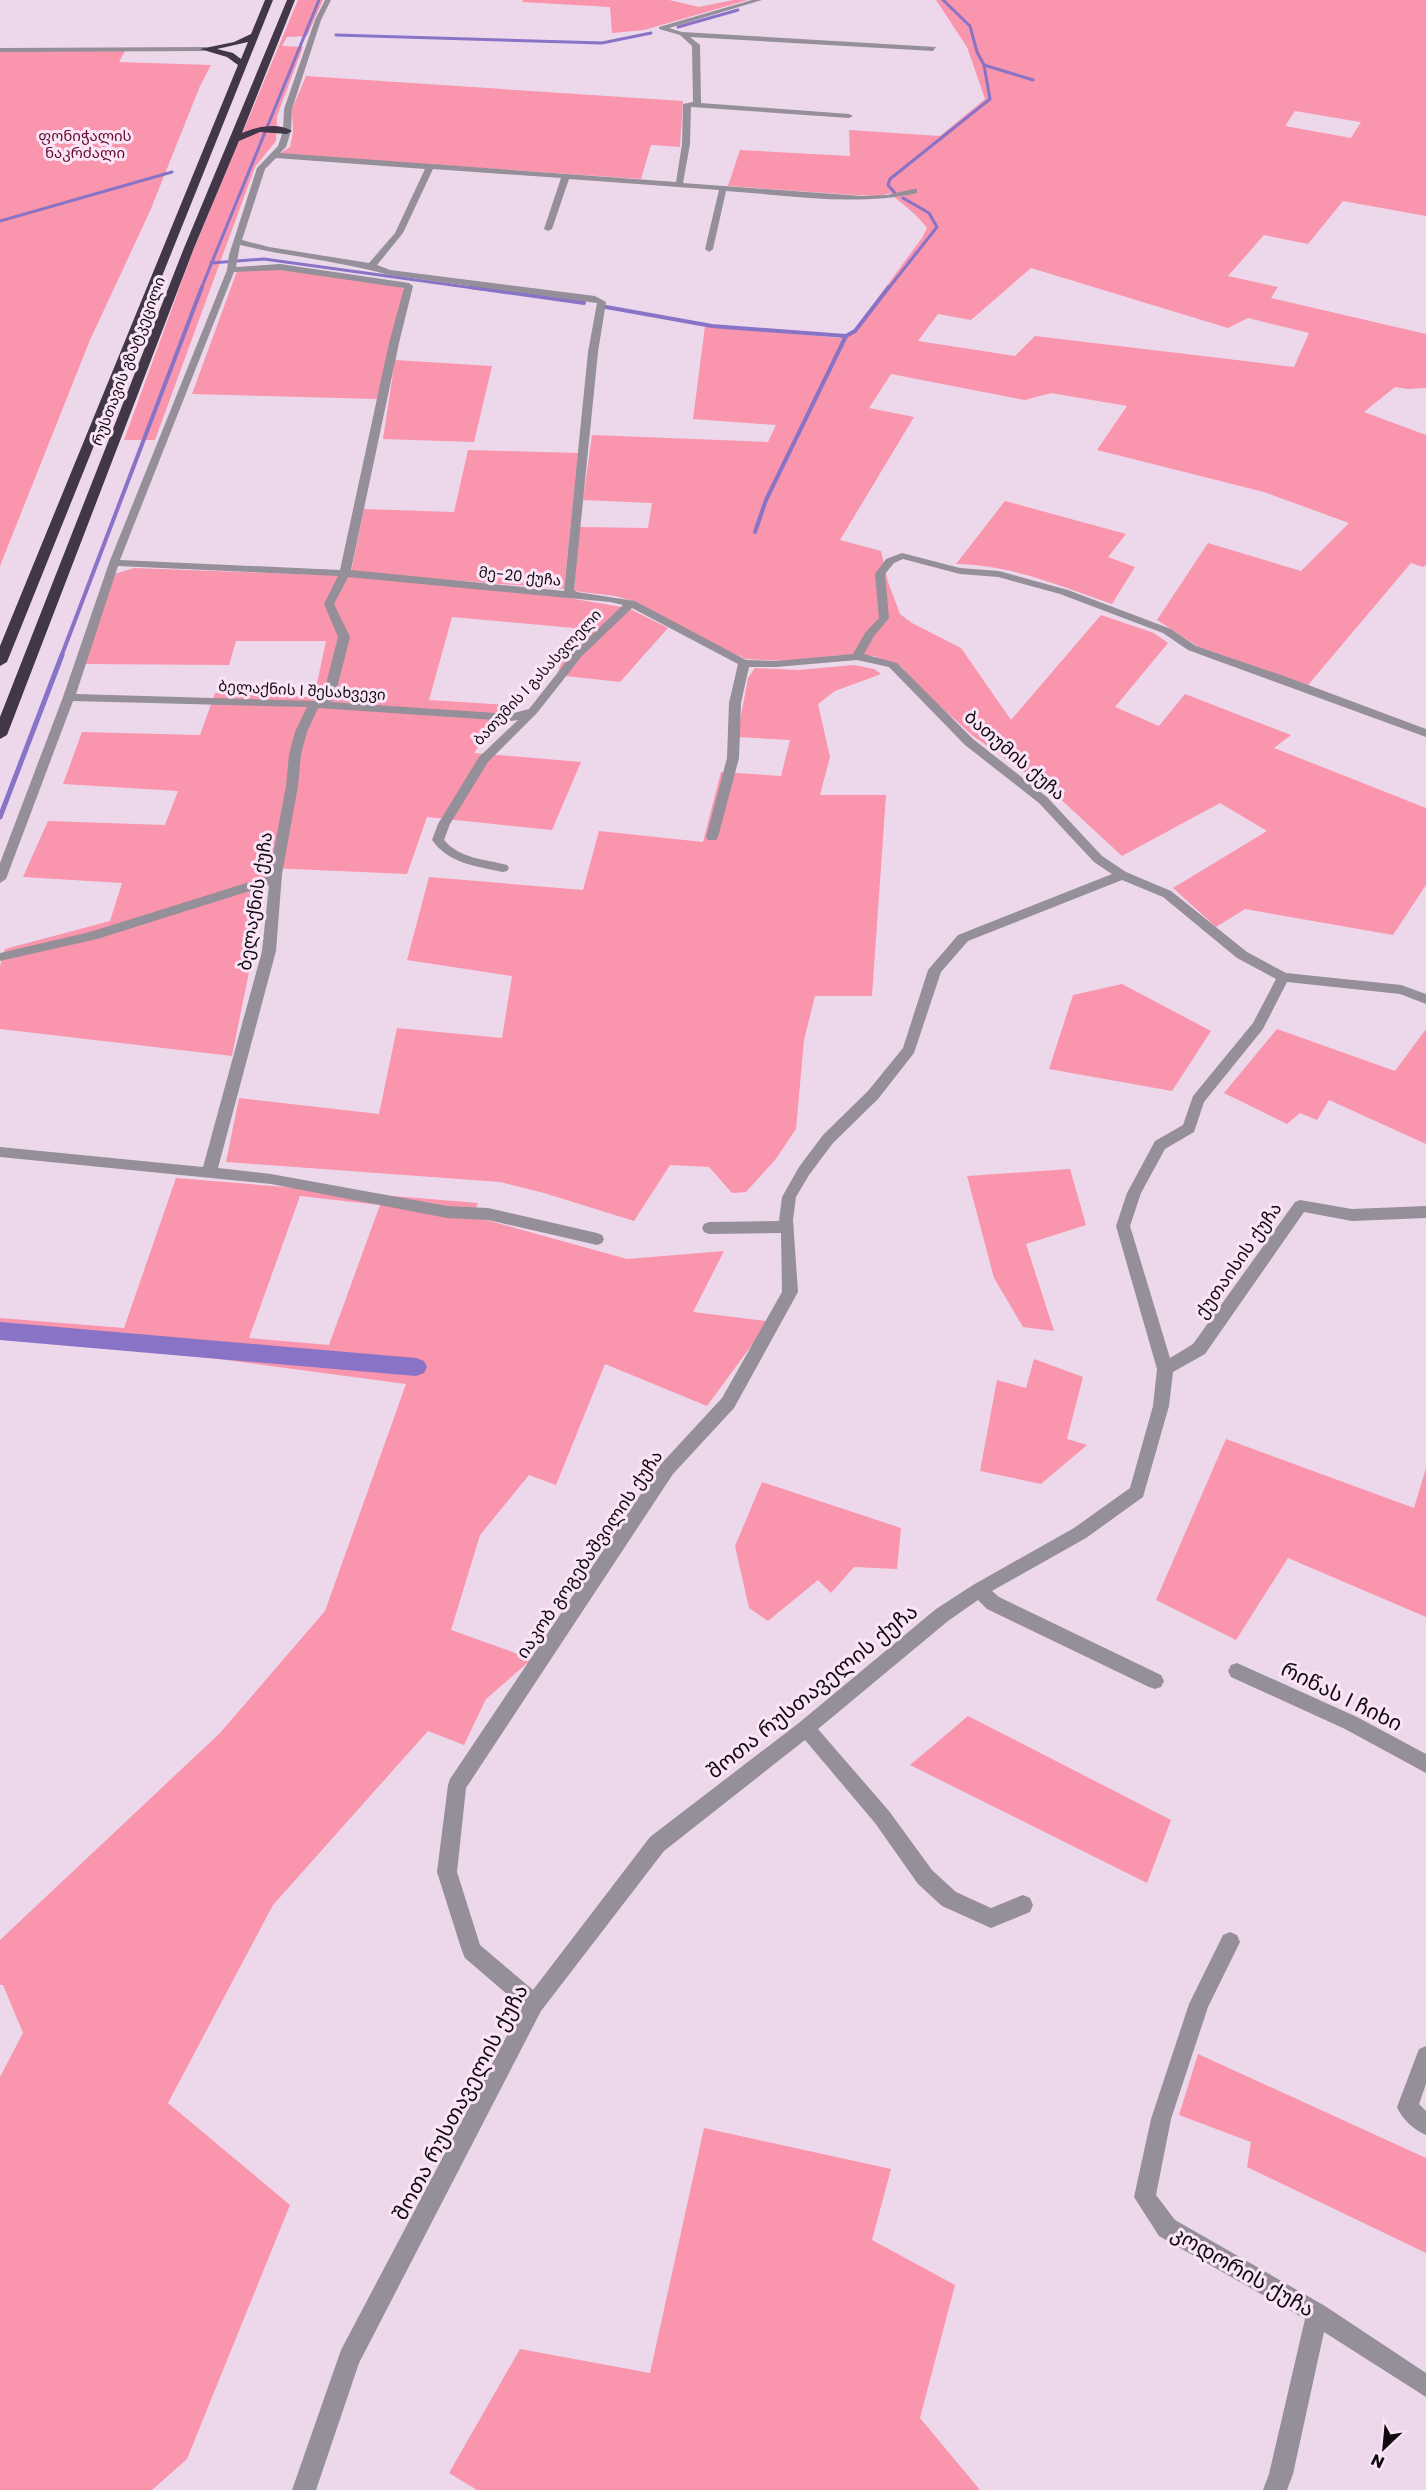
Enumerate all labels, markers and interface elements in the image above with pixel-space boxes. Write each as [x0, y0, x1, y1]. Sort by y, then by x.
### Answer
park label: ფონიჭალის ნაკრძალი [38, 125, 132, 163]
street label: რუსთავის გზატკეცილი [86, 274, 170, 448]
street label: მე-20 ქუჩა [478, 561, 562, 591]
street label: ბათუმის I გასასვლელი [468, 604, 606, 750]
street label: ბელაქნის I შესახვევი [218, 675, 386, 705]
street label: ბათუმის ქუჩა [959, 704, 1071, 806]
street label: ბელაქნის ქუჩა [232, 830, 278, 972]
street label: ქუთაისის ქუჩა [1189, 1197, 1287, 1323]
street label: იაკობ გოგებაშვილის ქუჩა [510, 1445, 668, 1663]
street label: შოთა რუსთაველის ქუჩა [700, 1597, 924, 1785]
street label: რიწას I ჩიხი [1277, 1654, 1407, 1738]
street label: შოთა რუსთაველის ქუჩა [385, 1979, 535, 2225]
street label: კოდორის ქუჩა [1166, 2218, 1320, 2324]
north arrow [1354, 2418, 1414, 2478]
text: N [1367, 2448, 1388, 2474]

